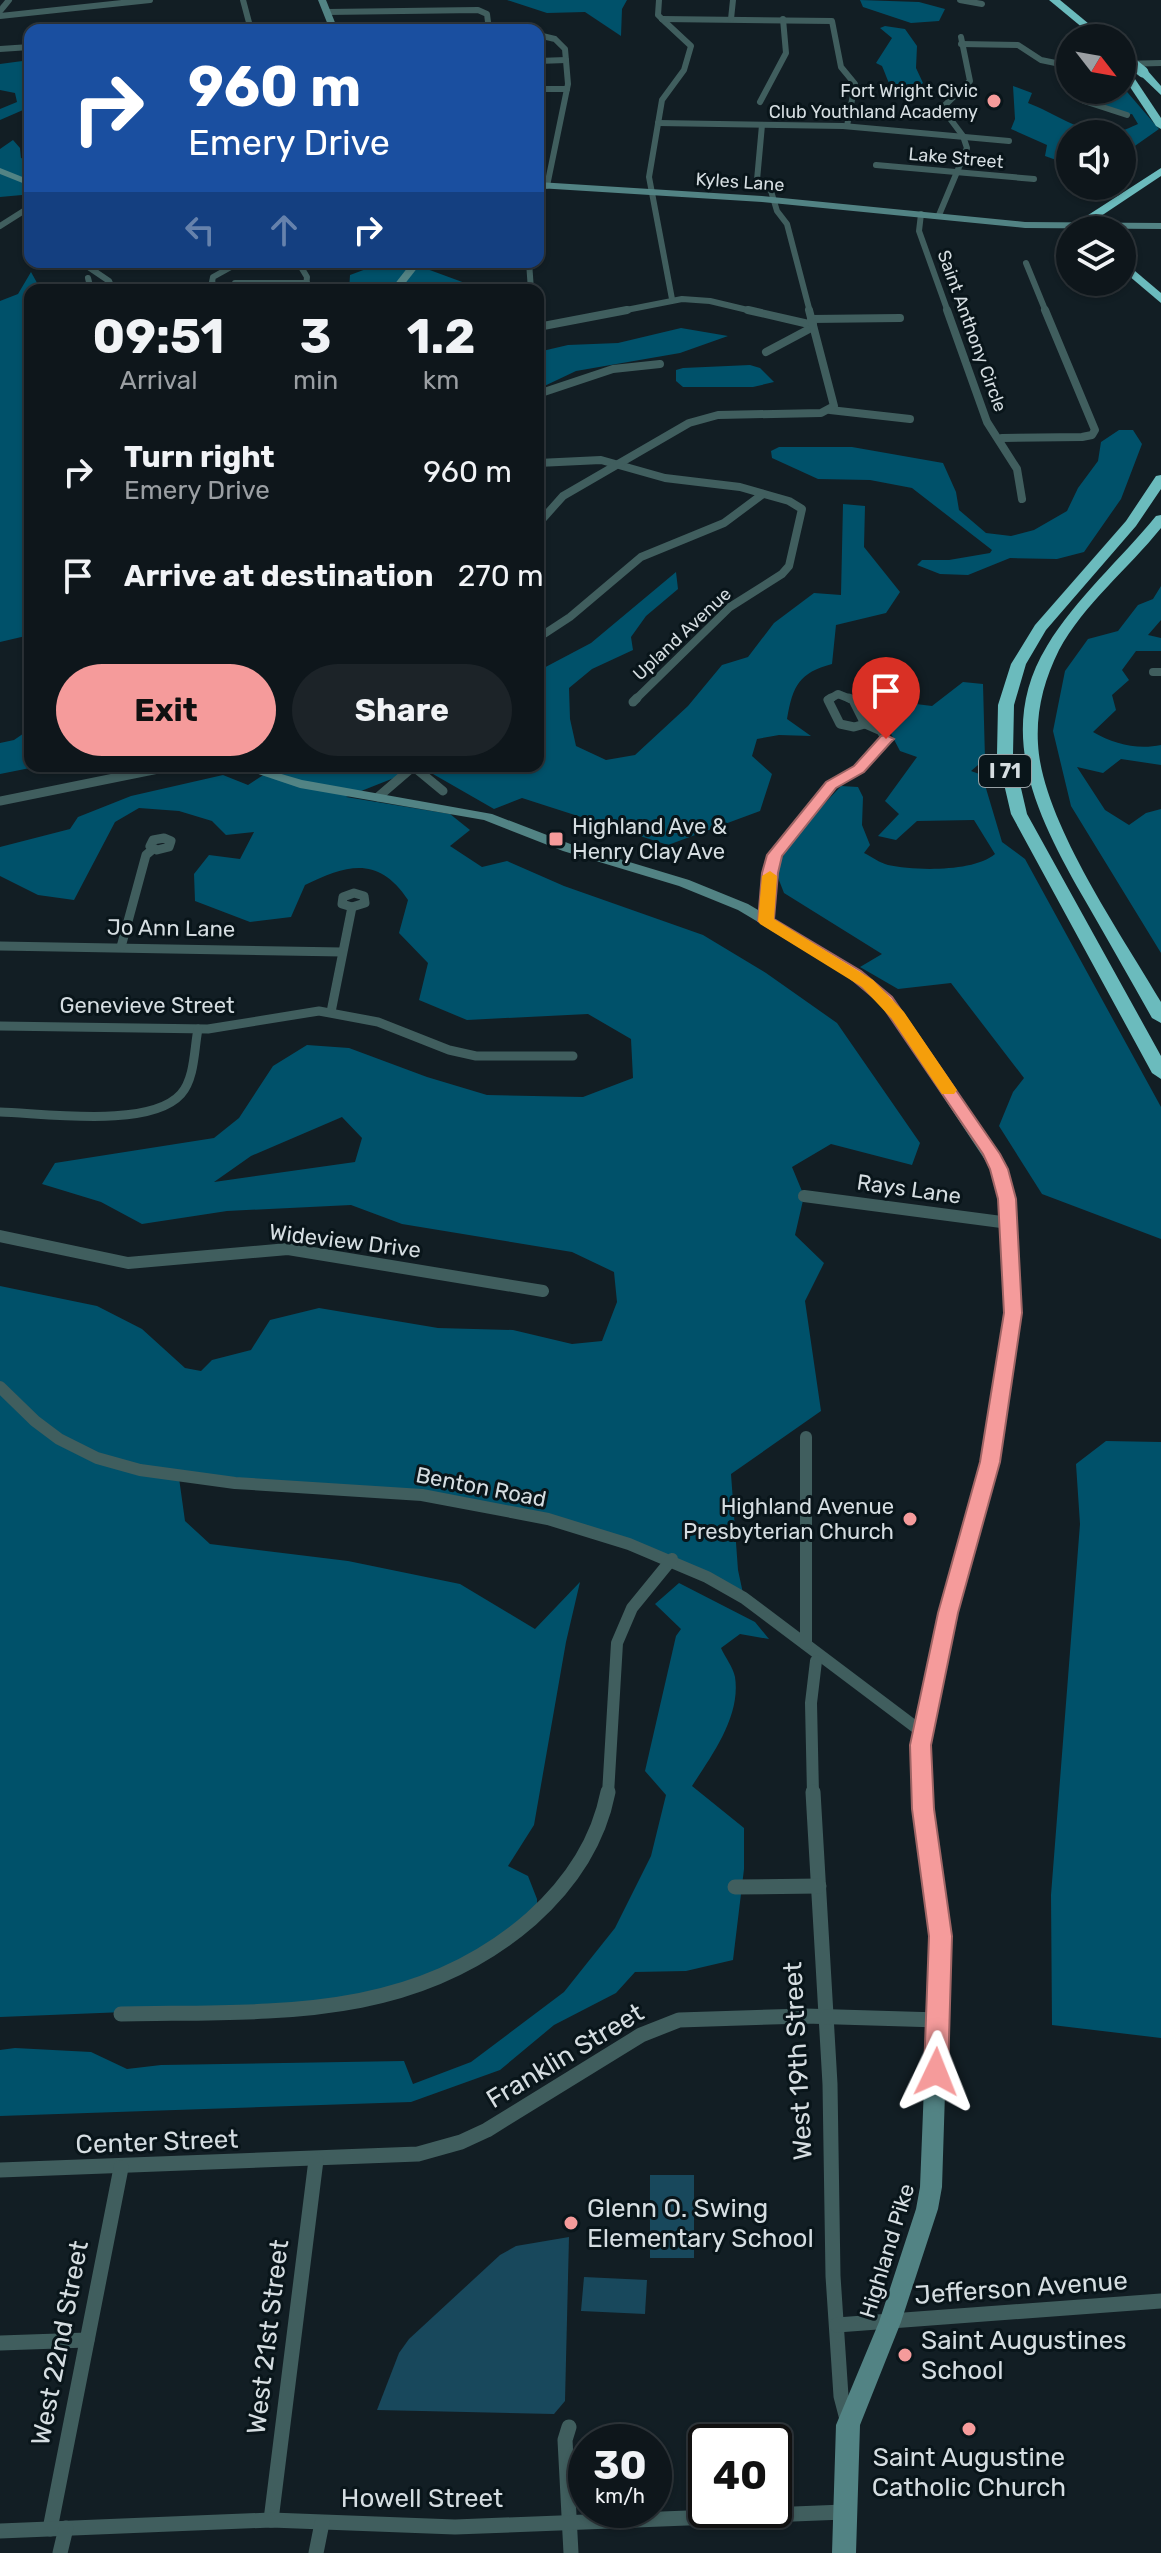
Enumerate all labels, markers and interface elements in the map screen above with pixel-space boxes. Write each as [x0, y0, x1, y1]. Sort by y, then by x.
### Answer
north arrow [1056, 24, 1136, 104]
map controls [1056, 24, 1136, 296]
text: 960 m [188, 54, 361, 120]
icon: right [56, 56, 160, 160]
place label: Fort Wright Civic Club Youthland Academy [769, 80, 978, 123]
marker: Fort Wright Civic Club Youthland Academy [985, 92, 1003, 110]
button: sound [1056, 120, 1136, 200]
text: Emery Drive [188, 121, 390, 164]
street label: Lake Street [907, 143, 1005, 173]
street label: Kyles Lane [695, 168, 785, 196]
icon: left [178, 208, 222, 252]
icon: ahead [262, 208, 306, 252]
icon: right [346, 208, 390, 252]
button: layers [1056, 216, 1136, 296]
street label: Saint Anthony Circle [933, 247, 1011, 415]
text: 09:51 [93, 308, 224, 365]
text: 3 [300, 308, 331, 365]
text: 1.2 [407, 308, 475, 365]
text: Arrival [119, 365, 198, 396]
text: min [293, 365, 338, 396]
text: km [423, 365, 459, 396]
text: Turn right [124, 439, 275, 475]
icon: right [56, 450, 100, 494]
text: 960 m [423, 454, 512, 490]
text: Emery Drive [124, 475, 270, 506]
icon: arrive [56, 554, 100, 598]
text: Arrive at destination [124, 558, 434, 594]
text: 270 m [458, 558, 544, 594]
street label: Upland Avenue [628, 583, 736, 685]
pin [852, 657, 920, 739]
button: Exit [56, 664, 276, 756]
button: Share [292, 664, 512, 756]
icon: arrive [864, 669, 908, 713]
road number: I 71 [979, 755, 1031, 787]
place label: Highland Ave & Henry Clay Ave [572, 813, 727, 865]
marker: Highland Ave & Henry Clay Ave [547, 830, 565, 848]
street label: Jo Ann Lane [107, 913, 235, 943]
street label: Genevieve Street [59, 992, 235, 1019]
street label: Rays Lane [855, 1168, 963, 1210]
street label: Wideview Drive [267, 1218, 423, 1264]
street label: Benton Road [413, 1461, 549, 1513]
place label: Highland Avenue Presbyterian Church [683, 1493, 894, 1545]
marker: Highland Avenue Presbyterian Church [901, 1510, 919, 1528]
street label: West 19th Street [777, 1961, 819, 2161]
street label: Franklin Street [481, 1997, 649, 2115]
position arrow [894, 2030, 978, 2114]
street label: Center Street [75, 2124, 239, 2160]
street label: Highland Pike [854, 2180, 920, 2322]
place label: Glenn O. Swing Elementary School [587, 2193, 814, 2254]
marker: Glenn O. Swing Elementary School [562, 2214, 580, 2232]
street label: West 22nd Street [25, 2238, 95, 2448]
street label: West 21st Street [241, 2238, 295, 2436]
street label: Jefferson Avenue [913, 2265, 1129, 2311]
place label: Saint Augustines School [921, 2325, 1127, 2386]
marker: Saint Augustines School [896, 2346, 914, 2364]
marker: Saint Augustine Catholic Church [960, 2420, 978, 2438]
speed limit sign: 40 [688, 2424, 792, 2528]
text: 30 [593, 2442, 647, 2489]
place label: Saint Augustine Catholic Church [872, 2442, 1066, 2503]
street label: Howell Street [341, 2483, 503, 2514]
text: km/h [595, 2484, 645, 2508]

